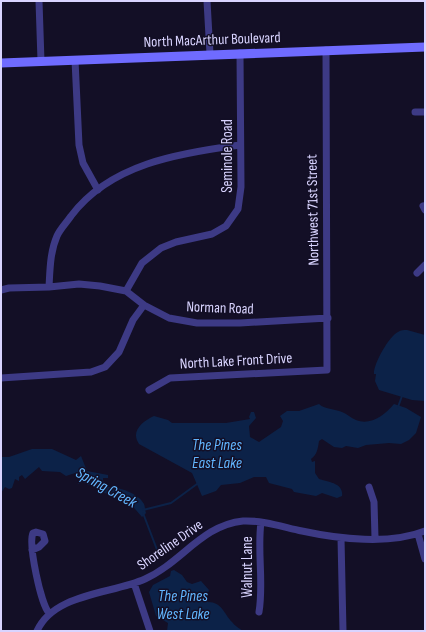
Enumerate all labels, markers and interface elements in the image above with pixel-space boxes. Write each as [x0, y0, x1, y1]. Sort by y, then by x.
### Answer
street label: North MacArthur Boulevard [143, 28, 281, 52]
street label: Seminole Road [218, 119, 237, 193]
street label: Northwest 71st Street [303, 154, 323, 266]
street label: Norman Road [186, 297, 254, 319]
street label: North Lake Front Drive [179, 349, 293, 373]
water label: The Pines East Lake [192, 436, 242, 473]
water label: Spring Creek [72, 464, 141, 513]
street label: Shoreline Drive [133, 515, 207, 575]
street label: Walnut Lane [238, 536, 257, 598]
water label: The Pines West Lake [156, 587, 210, 624]

